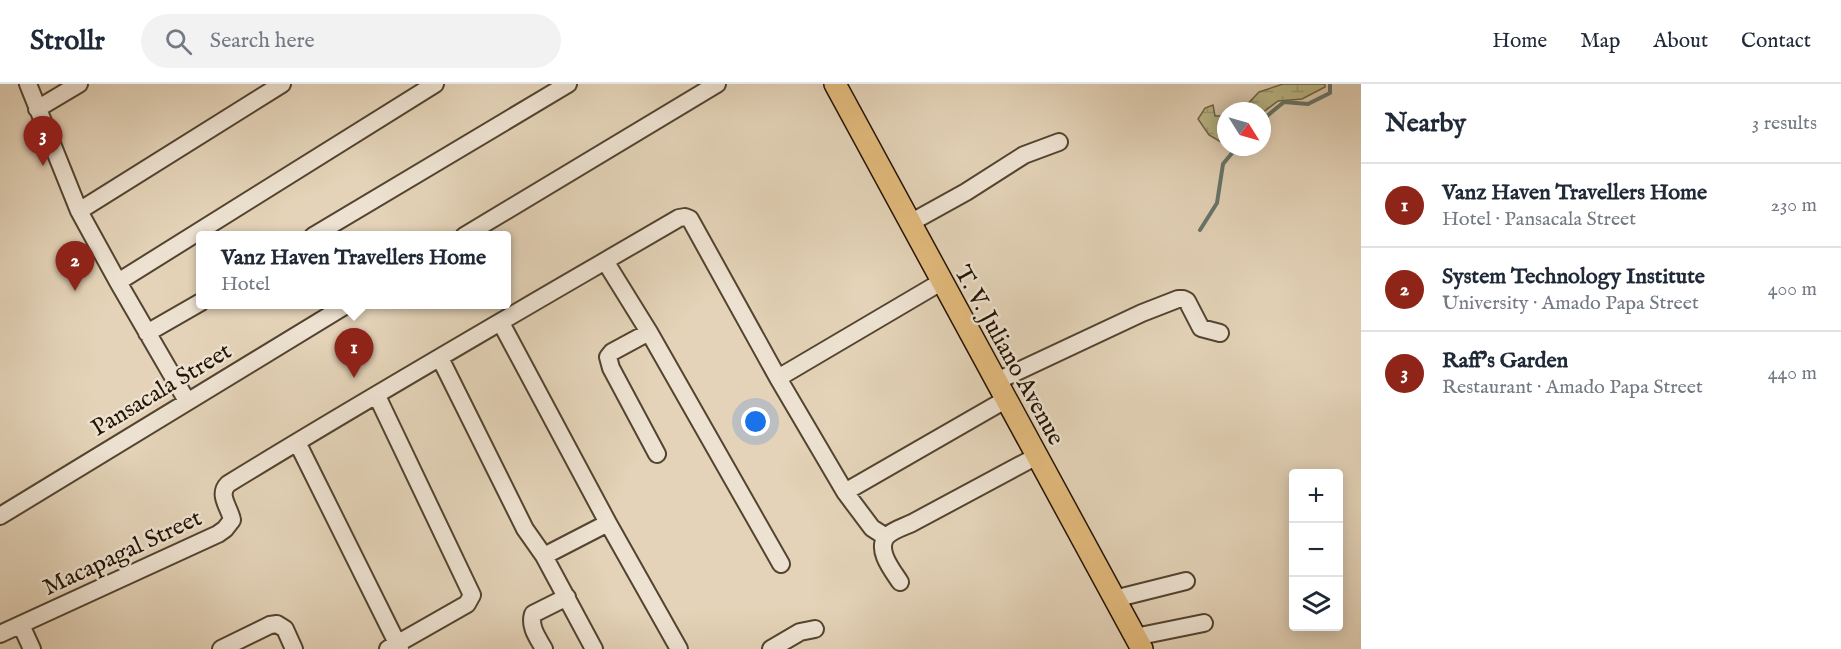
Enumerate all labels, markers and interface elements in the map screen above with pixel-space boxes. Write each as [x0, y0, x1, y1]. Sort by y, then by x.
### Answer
search box [141, 14, 561, 68]
text: Strollr [30, 24, 105, 59]
icon: search [162, 25, 195, 58]
text: Search here [210, 27, 315, 55]
text: Home [1492, 28, 1547, 55]
text: Map [1580, 28, 1620, 55]
text: About [1653, 28, 1708, 55]
text: Contact [1741, 28, 1811, 55]
north arrow [1217, 102, 1271, 156]
text: Nearby [1385, 107, 1466, 140]
text: 3 results [1752, 111, 1817, 136]
pin: 3 [24, 116, 63, 166]
text: Vanz Haven Travellers Home [1442, 179, 1707, 207]
text: 1 [1401, 193, 1408, 218]
text: 230 m [1771, 193, 1817, 218]
text: Hotel · Pansacala Street [1442, 207, 1636, 232]
popup [196, 231, 511, 309]
pin: 2 [56, 242, 94, 291]
text: Vanz Haven Travellers Home [221, 244, 486, 272]
street label: T. V. Juliano Avenue [946, 260, 1071, 451]
text: System Technology Institute [1442, 263, 1705, 291]
text: Hotel [221, 272, 270, 297]
text: 2 [1400, 277, 1409, 302]
text: 400 m [1768, 277, 1817, 302]
text: University · Amado Papa Street [1442, 291, 1699, 316]
pin: 1 [334, 328, 374, 378]
street label: Pansacala Street [86, 336, 238, 444]
text: Raff's Garden [1442, 347, 1568, 375]
text: 3 [1401, 361, 1408, 386]
text: 440 m [1768, 361, 1817, 386]
text: Restaurant · Amado Papa Street [1442, 375, 1703, 400]
your location [741, 407, 770, 436]
map controls [1289, 469, 1343, 631]
button: + [1289, 469, 1343, 523]
street label: Macapagal Street [38, 503, 207, 604]
button: − [1289, 523, 1343, 577]
button: layers [1289, 577, 1343, 631]

